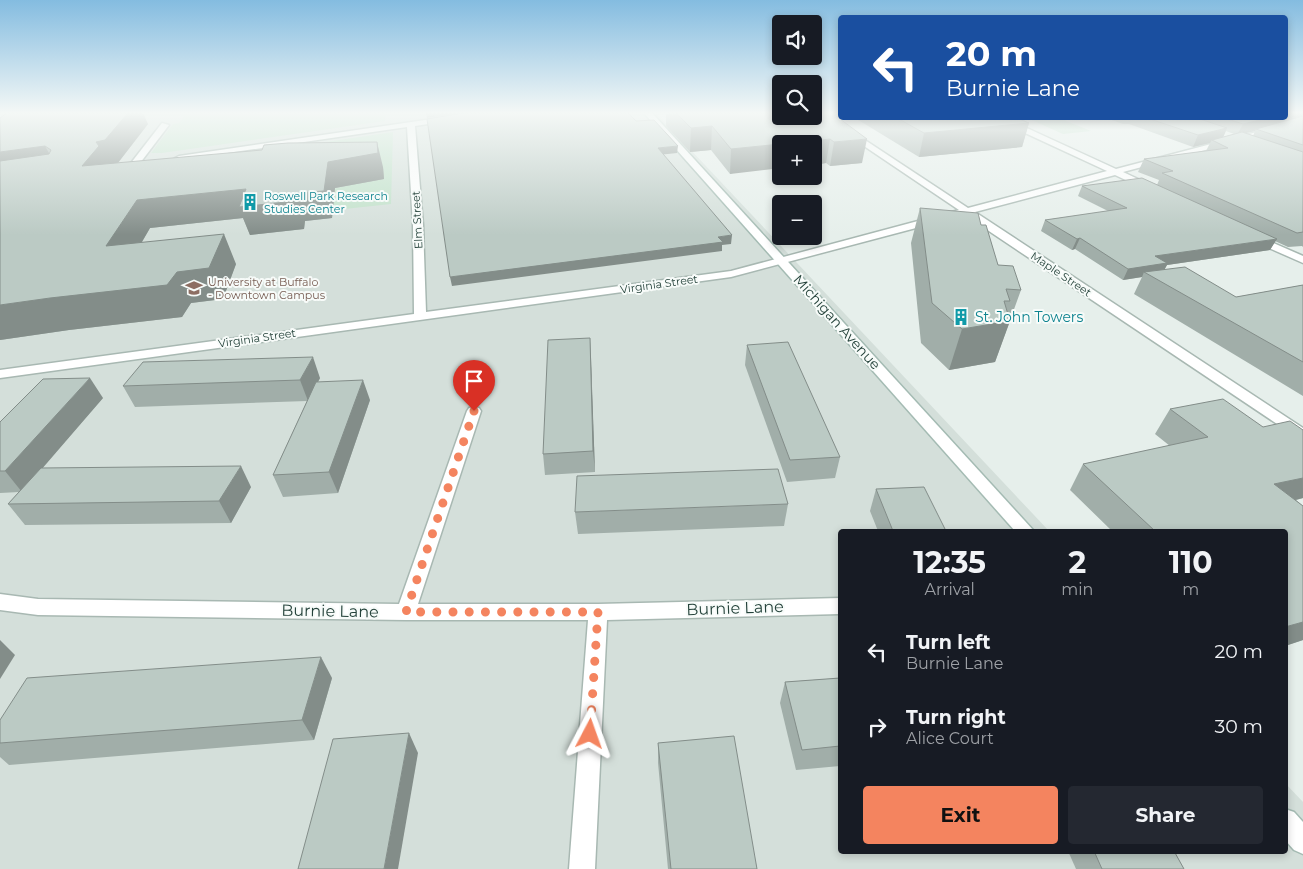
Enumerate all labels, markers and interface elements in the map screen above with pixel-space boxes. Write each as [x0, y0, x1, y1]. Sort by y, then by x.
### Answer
map controls [772, 15, 822, 245]
button: sound [772, 15, 822, 65]
text: 20 m [946, 32, 1037, 75]
icon: left [863, 35, 928, 100]
button: search [772, 75, 822, 125]
text: Burnie Lane [946, 75, 1080, 102]
button: + [772, 135, 822, 185]
place label: Roswell Park Research Studies Center [264, 189, 388, 216]
street label: Elm Street [408, 190, 426, 249]
building icon: Roswell Park Research Studies Center [240, 192, 260, 212]
button: − [772, 195, 822, 245]
street label: Maple Street [1028, 249, 1094, 300]
street label: Michigan Avenue [790, 271, 884, 373]
street label: Virginia Street [619, 272, 699, 296]
place label: University at Buffalo - Downtown Campus [208, 275, 326, 302]
school or university icon: University at Buffalo - Downtown Campus [184, 278, 204, 298]
building icon: St. John Towers [951, 307, 971, 327]
place label: St. John Towers [975, 308, 1083, 326]
street label: Virginia Street [217, 326, 297, 350]
pin [453, 360, 495, 411]
icon: arrive [460, 367, 488, 395]
text: 12:35 [913, 544, 986, 581]
text: 2 [1069, 544, 1086, 581]
text: 110 [1169, 544, 1213, 581]
text: Arrival [924, 580, 975, 599]
text: min [1061, 580, 1093, 599]
text: m [1182, 580, 1199, 599]
street label: Burnie Lane [686, 597, 784, 619]
street label: Burnie Lane [281, 601, 379, 621]
text: Turn left [906, 631, 991, 654]
icon: left [863, 638, 891, 666]
text: 20 m [1215, 640, 1263, 663]
text: Burnie Lane [906, 654, 1003, 673]
text: Turn right [906, 706, 1006, 729]
position arrow [563, 707, 615, 759]
icon: right [863, 713, 891, 741]
text: 30 m [1215, 715, 1263, 738]
text: Alice Court [906, 729, 994, 748]
button: Exit [863, 786, 1058, 844]
button: Share [1068, 786, 1263, 844]

